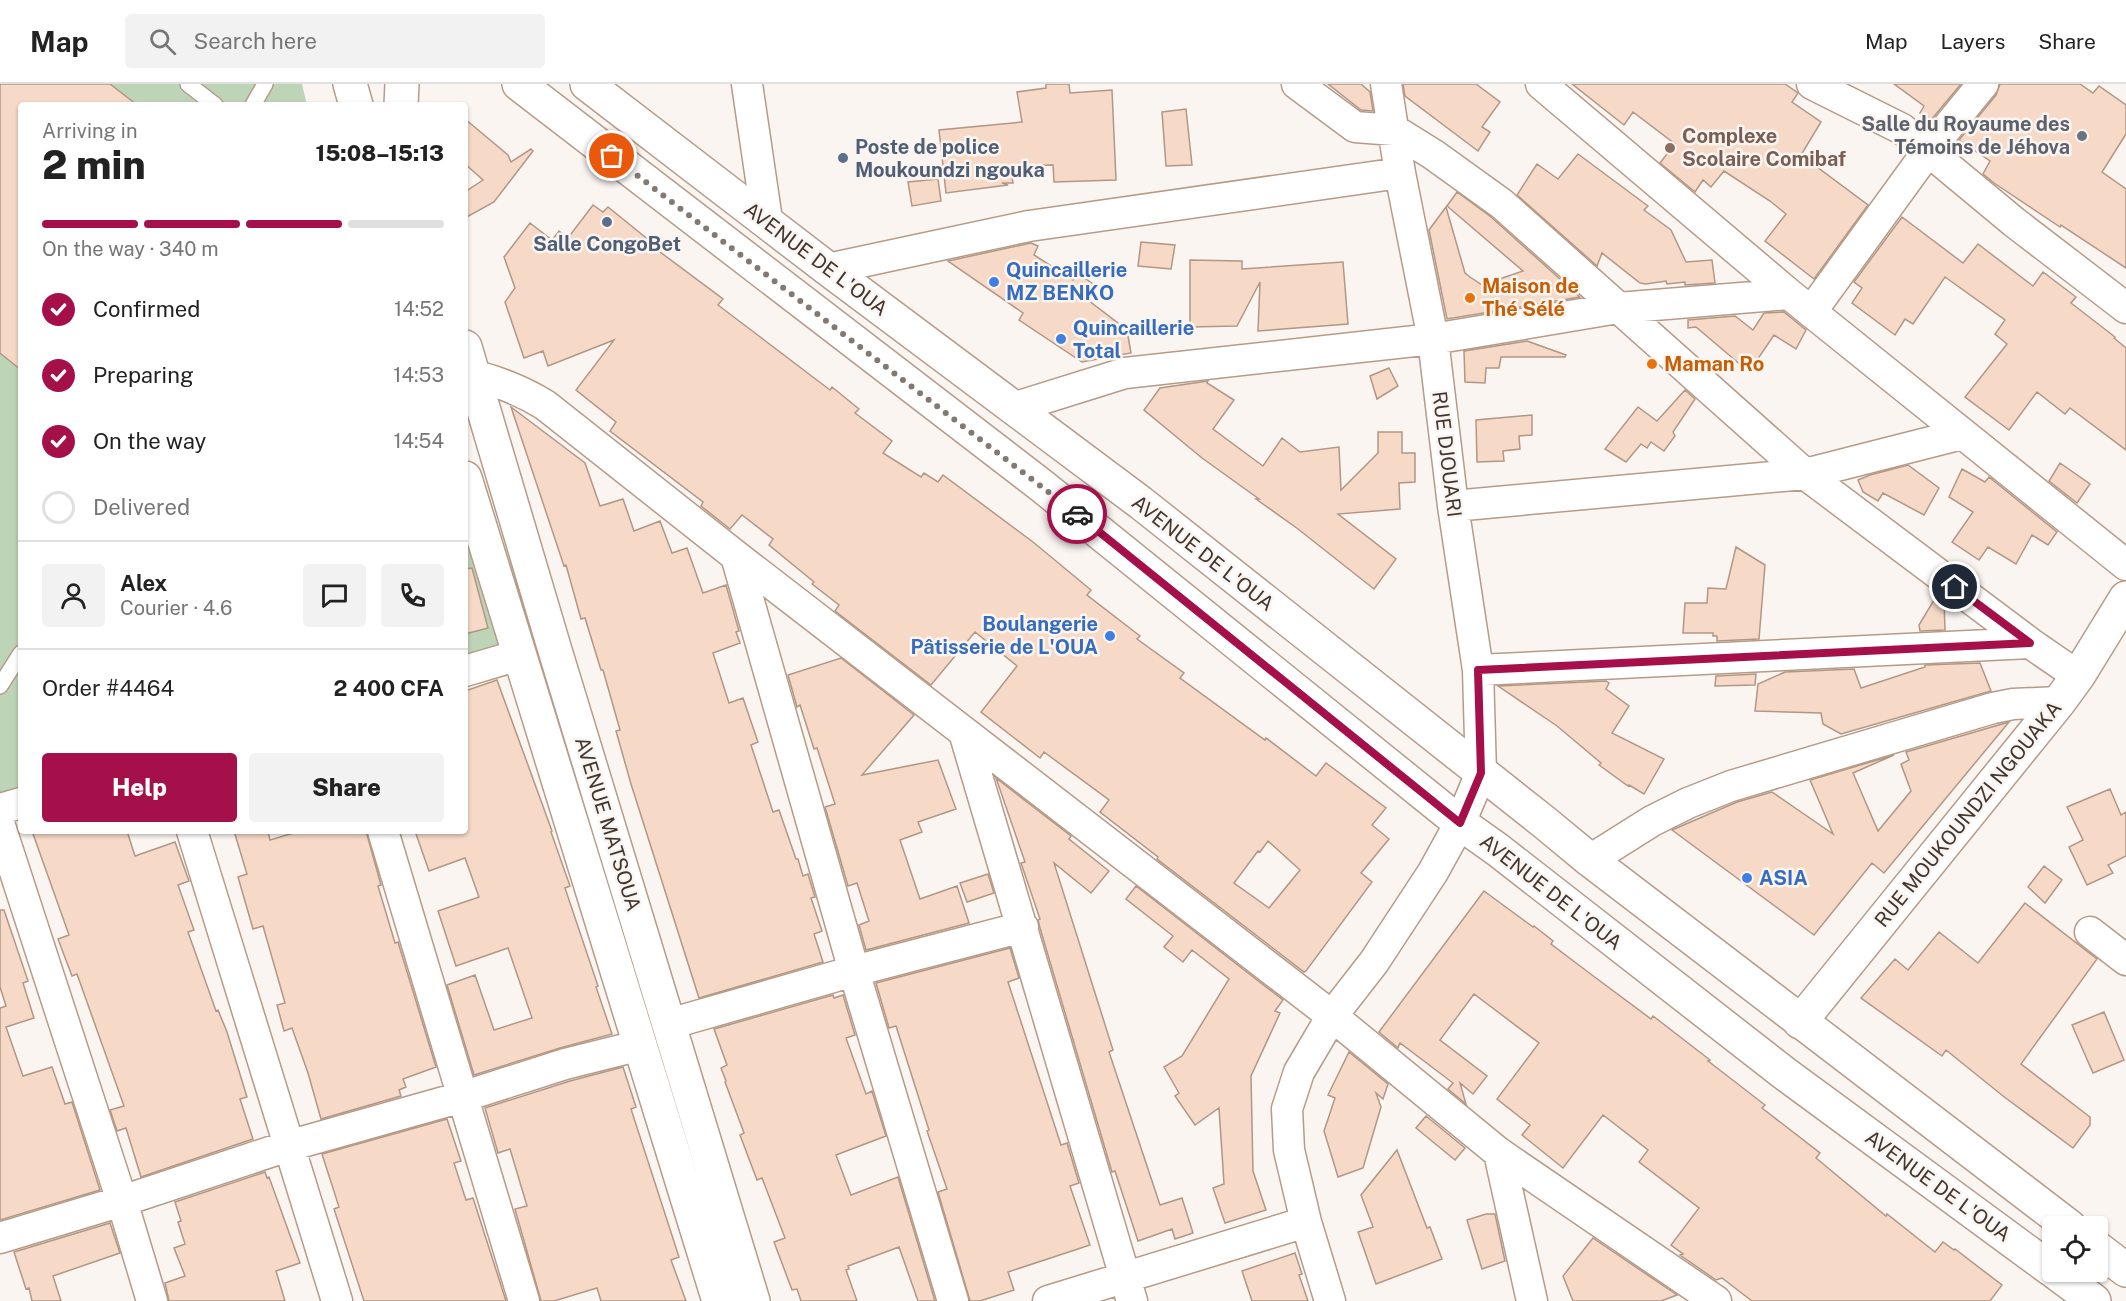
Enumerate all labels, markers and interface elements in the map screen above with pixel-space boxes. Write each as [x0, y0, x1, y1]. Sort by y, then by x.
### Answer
search box [125, 14, 545, 68]
text: Map [30, 25, 89, 58]
icon: search [146, 25, 179, 58]
text: Search here [194, 28, 317, 54]
text: Map [1865, 29, 1908, 54]
text: Layers [1941, 29, 2005, 54]
text: Share [2038, 29, 2096, 54]
place label: Salle du Royaume des Témoins de Jéhova [1861, 112, 2070, 159]
text: Arriving in [42, 119, 137, 143]
place label: Complexe Scolaire Comibaf [1682, 124, 1846, 171]
marker: Salle du Royaume des Témoins de Jéhova [2075, 129, 2089, 143]
pin [586, 130, 637, 181]
place label: Poste de police Moukoundzi ngouka [855, 135, 1045, 182]
icon: bag [595, 139, 628, 172]
text: 15:08–15:13 [316, 140, 444, 166]
marker: Complexe Scolaire Comibaf [1663, 141, 1677, 155]
text: 2 min [42, 142, 146, 188]
marker: Poste de police Moukoundzi ngouka [836, 151, 850, 165]
street label: AVENUE DE L'OUA [739, 197, 893, 321]
marker: Salle CongoBet [600, 215, 614, 229]
place label: Salle CongoBet [533, 232, 681, 256]
text: On the way · 340 m [42, 237, 219, 261]
place label: Quincaillerie MZ BENKO [1006, 258, 1127, 305]
place label: Maison de Thé Sélé [1482, 274, 1579, 321]
marker: Quincaillerie MZ BENKO [987, 275, 1001, 289]
marker: Maison de Thé Sélé [1463, 291, 1477, 305]
icon: check [42, 293, 75, 326]
text: Confirmed [93, 296, 200, 322]
text: 14:52 [394, 297, 444, 321]
place label: Quincaillerie Total [1073, 316, 1194, 363]
marker: Quincaillerie Total [1054, 332, 1068, 346]
place label: Maman Ro [1664, 352, 1764, 376]
marker: Maman Ro [1645, 357, 1659, 371]
icon: check [42, 359, 75, 392]
text: Preparing [93, 362, 194, 388]
text: 14:53 [393, 363, 444, 387]
street label: RUE DJOUARI [1427, 390, 1467, 518]
icon: check [42, 425, 75, 458]
text: On the way [93, 428, 206, 454]
text: 14:54 [393, 429, 444, 453]
courier [1047, 484, 1107, 544]
street label: AVENUE DE L'OUA [1127, 490, 1279, 616]
text: Delivered [93, 494, 190, 520]
icon: car [1061, 498, 1094, 531]
pin [1929, 561, 1980, 612]
button: person [42, 564, 105, 627]
button: chat [303, 564, 366, 627]
button: phone [381, 564, 444, 627]
text: Alex [120, 570, 167, 596]
icon: home [1938, 570, 1971, 603]
text: Courier · 4.6 [120, 596, 232, 620]
place label: Boulangerie Pâtisserie de L'OUA [910, 612, 1098, 659]
marker: Boulangerie Pâtisserie de L'OUA [1103, 629, 1117, 643]
text: Order #4464 [42, 675, 174, 701]
text: 2 400 CFA [334, 675, 444, 701]
street label: RUE MOUKOUNDZI NGOUAKA [1869, 696, 2067, 932]
street label: AVENUE MATSOUA [570, 734, 646, 914]
button: Help [42, 753, 237, 822]
button: Share [249, 753, 444, 822]
street label: AVENUE DE L'OUA [1475, 829, 1627, 955]
place label: ASIA [1759, 866, 1808, 890]
marker: ASIA [1740, 871, 1754, 885]
street label: AVENUE DE L'OUA [1861, 1125, 2015, 1247]
map controls [2042, 1216, 2108, 1282]
button: locate [2042, 1216, 2108, 1282]

